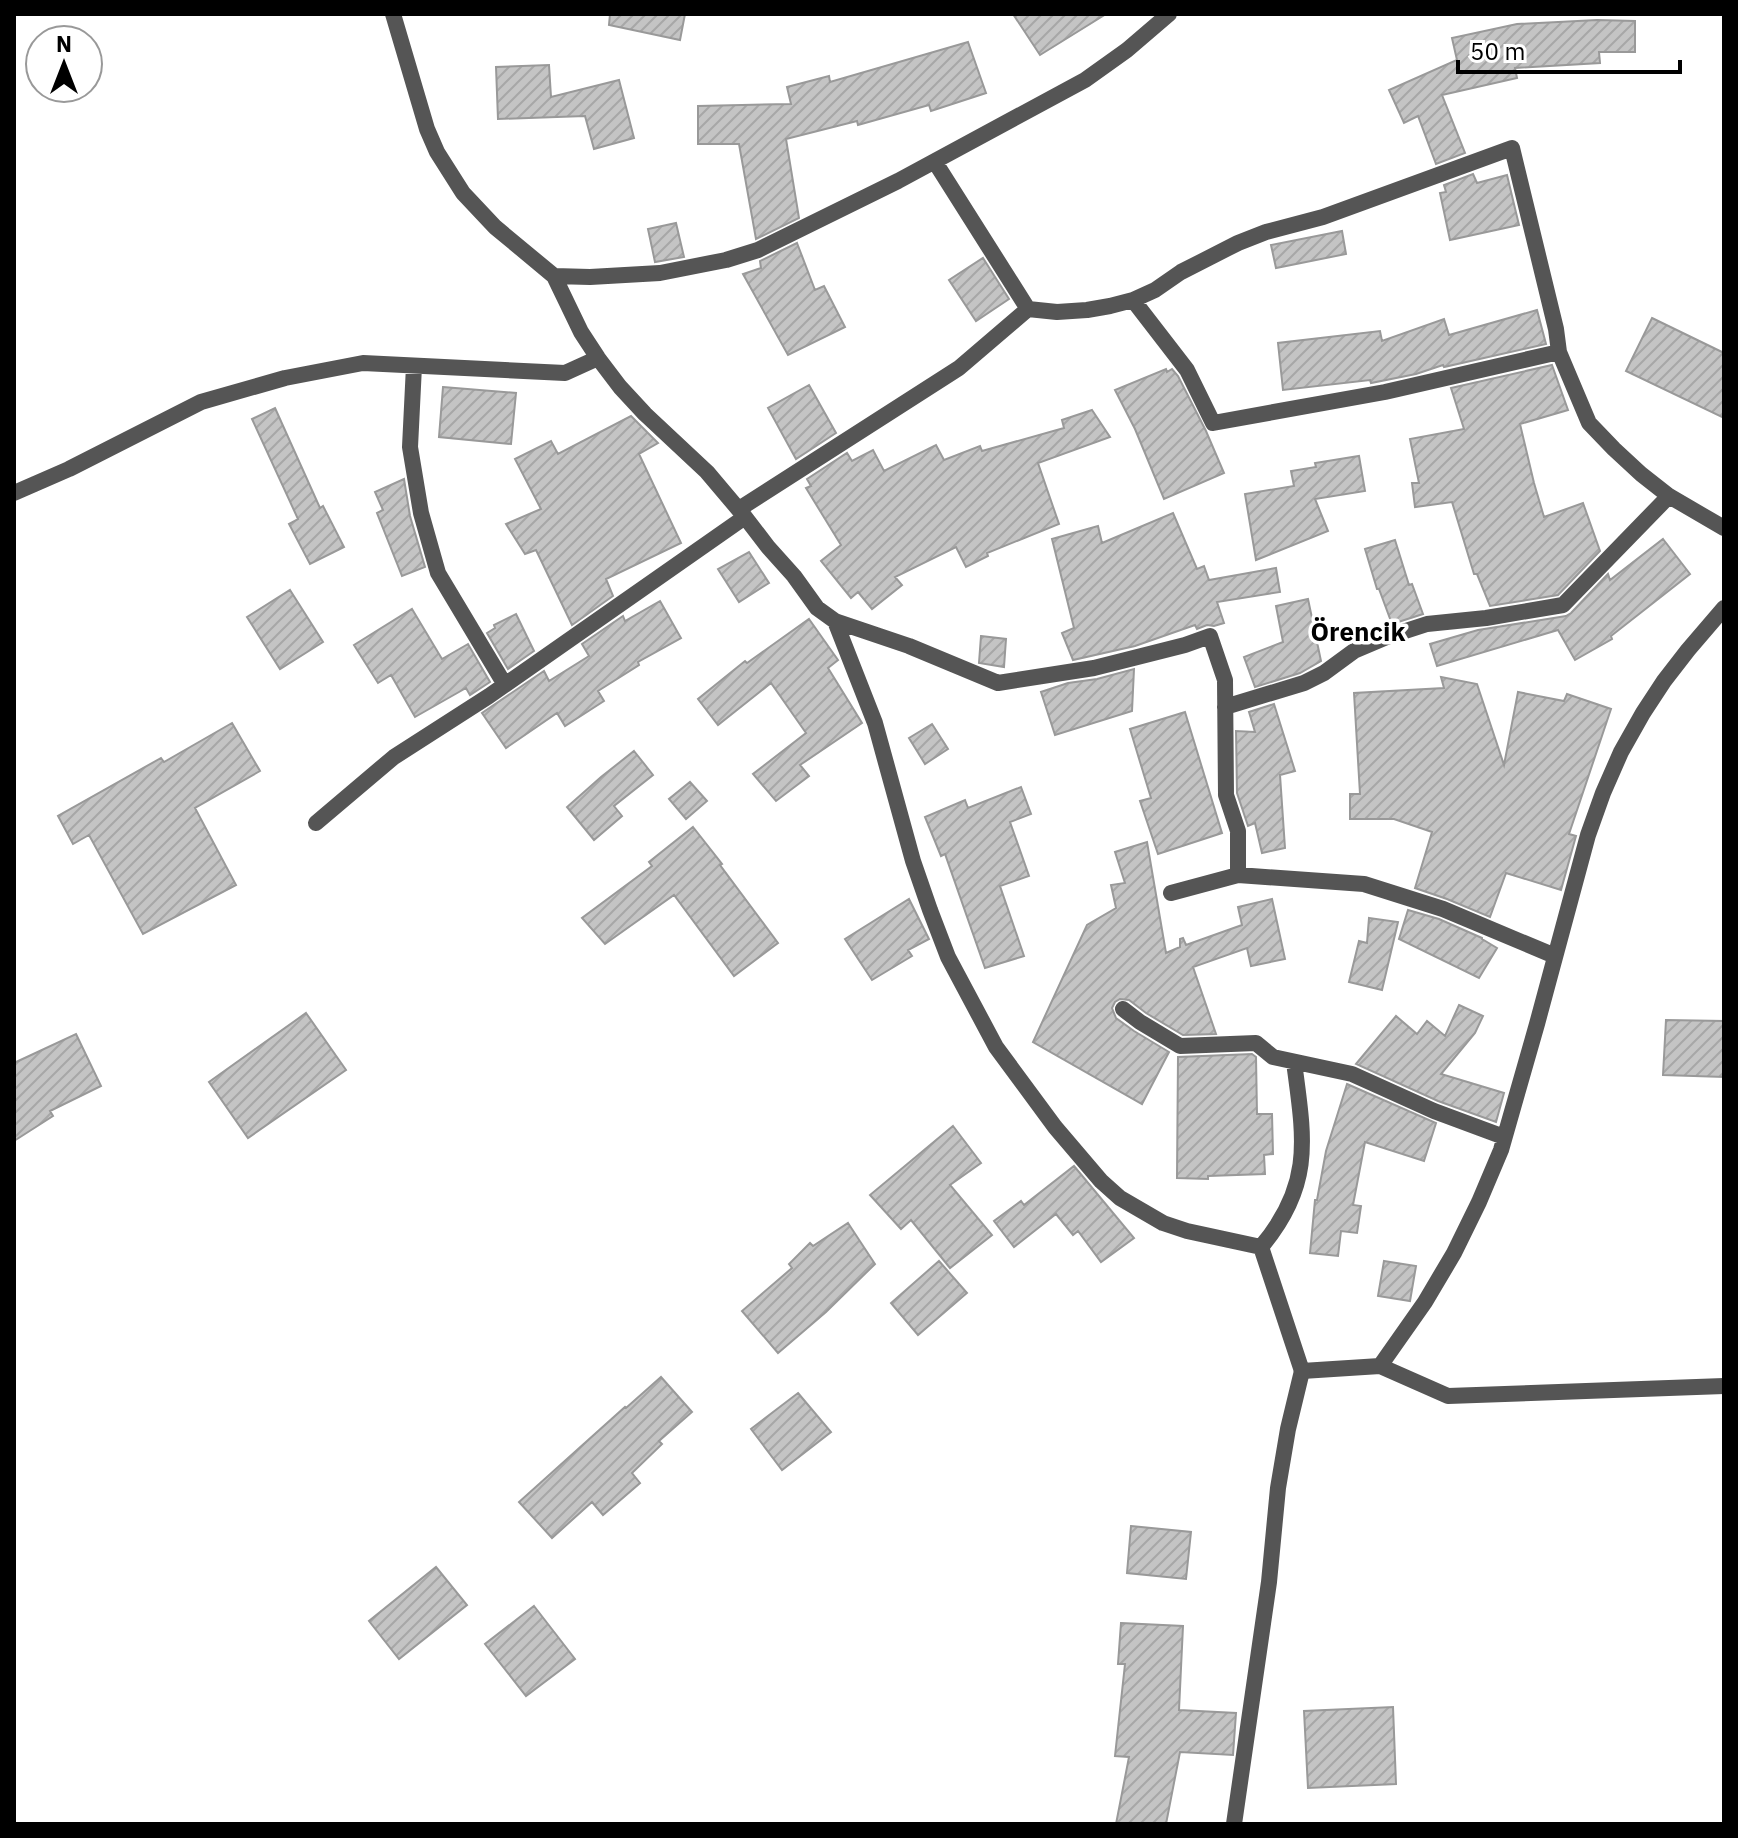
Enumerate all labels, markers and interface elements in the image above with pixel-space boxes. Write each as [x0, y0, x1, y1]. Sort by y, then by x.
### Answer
north arrow [24, 24, 104, 104]
scale bar [1458, 24, 1680, 74]
text: N [56, 29, 72, 58]
text: 50 m [1470, 35, 1525, 67]
district label: Örencik [1311, 614, 1405, 648]

